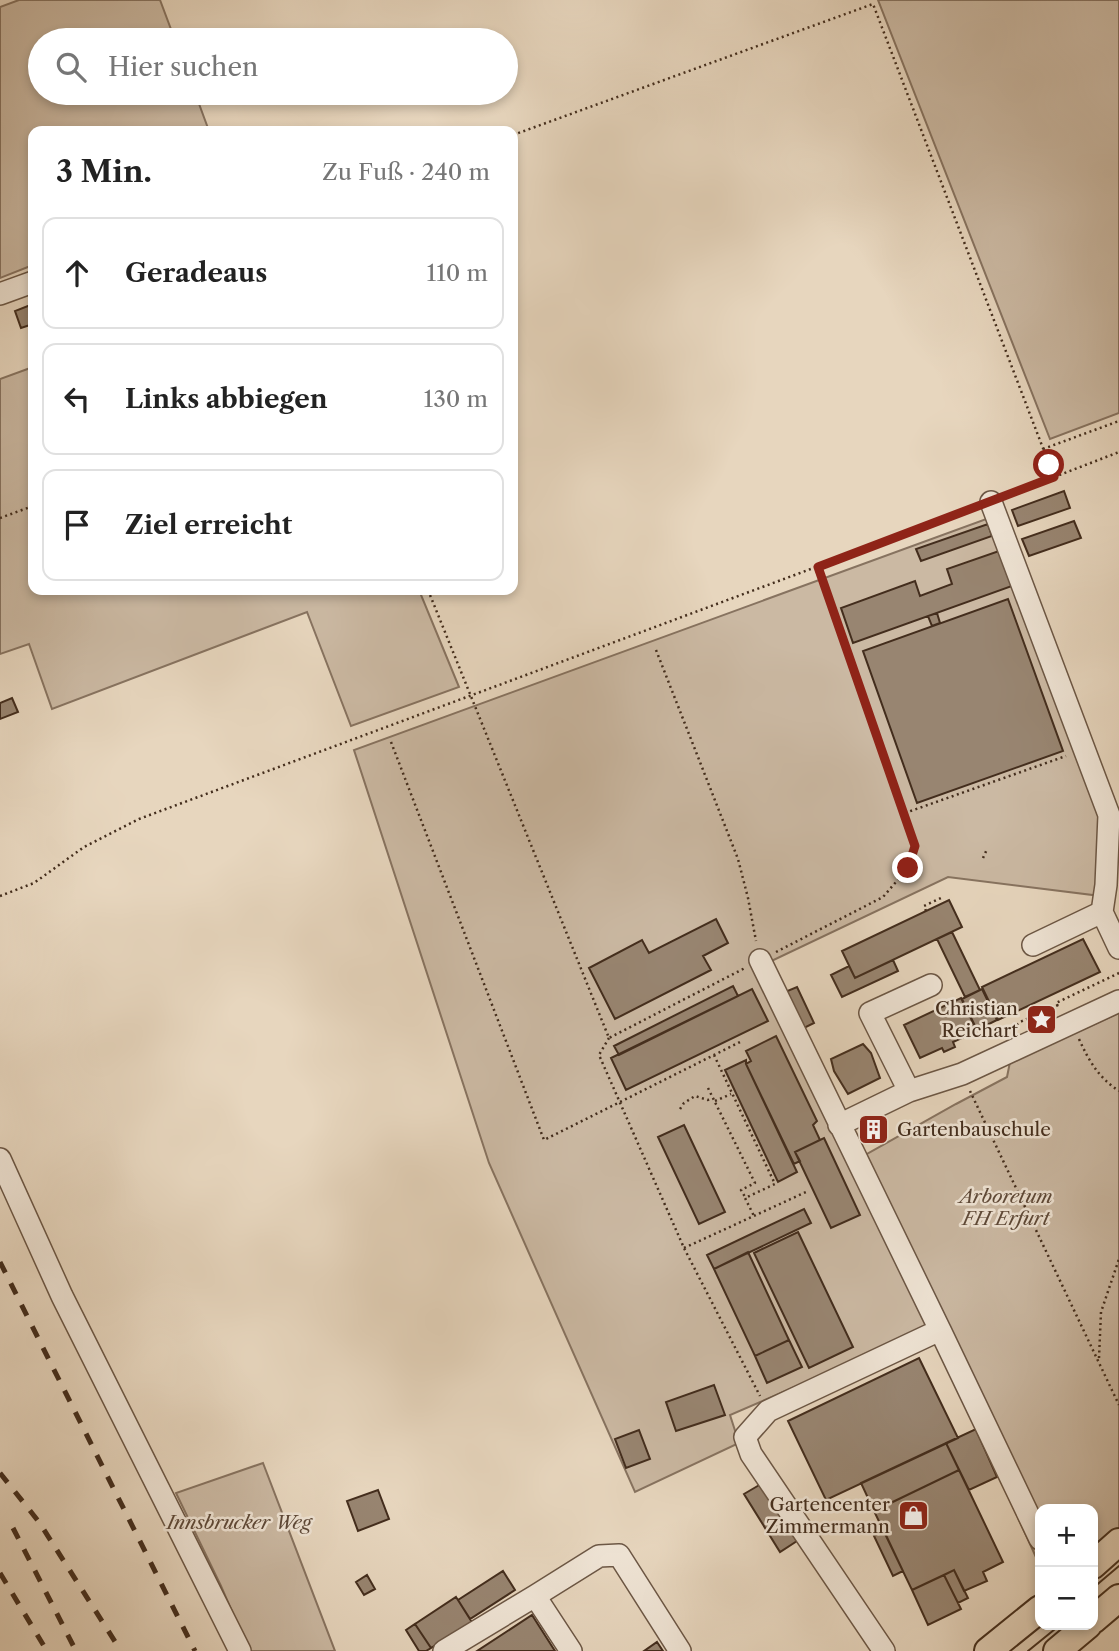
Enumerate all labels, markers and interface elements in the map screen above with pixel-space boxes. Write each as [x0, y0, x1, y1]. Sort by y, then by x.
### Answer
search box [28, 28, 518, 105]
icon: search [52, 48, 90, 86]
text: Hier suchen [108, 51, 258, 83]
text: 3 Min. [56, 153, 152, 190]
text: Zu Fuß · 240 m [322, 158, 490, 186]
icon: ahead [58, 254, 96, 292]
text: Geradeaus [125, 257, 267, 289]
text: 110 m [427, 259, 488, 287]
icon: left [58, 380, 96, 418]
text: Links abbiegen [125, 383, 328, 415]
text: 130 m [424, 385, 488, 413]
route start [1033, 449, 1064, 480]
icon: arrive [58, 506, 96, 544]
text: Ziel erreicht [125, 509, 292, 541]
route end [892, 852, 923, 883]
place label: Christian Reichart [935, 997, 1018, 1042]
place icon: Christian Reichart [1024, 1002, 1058, 1036]
building icon: Gartenbauschule [857, 1112, 891, 1146]
place label: Gartenbauschule [897, 1118, 1051, 1141]
park label: Arboretum FH Erfurt [956, 1185, 1053, 1230]
place label: Gartencenter Zimmermann [766, 1493, 890, 1538]
shop icon: Gartencenter Zimmermann [896, 1498, 930, 1532]
map controls [1035, 1504, 1098, 1630]
button: + [1035, 1504, 1098, 1567]
park label: Innsbrucker Weg [165, 1511, 314, 1534]
button: − [1035, 1567, 1098, 1630]

